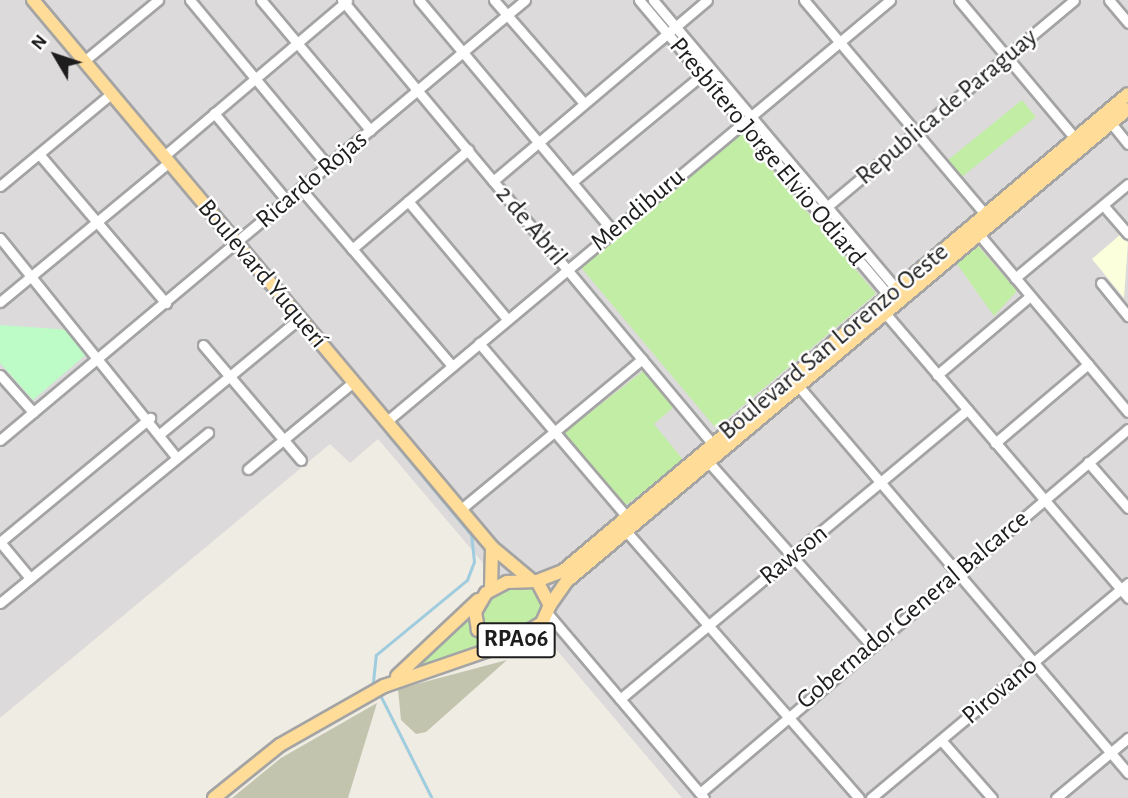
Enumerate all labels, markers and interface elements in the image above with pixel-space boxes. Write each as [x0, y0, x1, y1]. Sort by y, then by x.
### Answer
north arrow [21, 21, 91, 91]
street label: Republica de Paraguay [850, 22, 1044, 192]
text: N [28, 31, 51, 54]
street label: Presbítero Jorge Elvio Odiard [662, 31, 872, 273]
street label: Ricardo Rojas [250, 124, 374, 236]
street label: Mendiburu [585, 162, 691, 258]
street label: 2 de Abril [488, 180, 574, 272]
street label: Boulevard Yuquerí [191, 193, 333, 355]
street label: Boulevard San Lorenzo Oeste [713, 237, 955, 447]
street label: Gobernador General Balcarce [791, 504, 1035, 716]
street label: Rawson [754, 518, 834, 592]
road number: RPA06 [476, 620, 556, 660]
street label: Pirovano [956, 650, 1044, 732]

